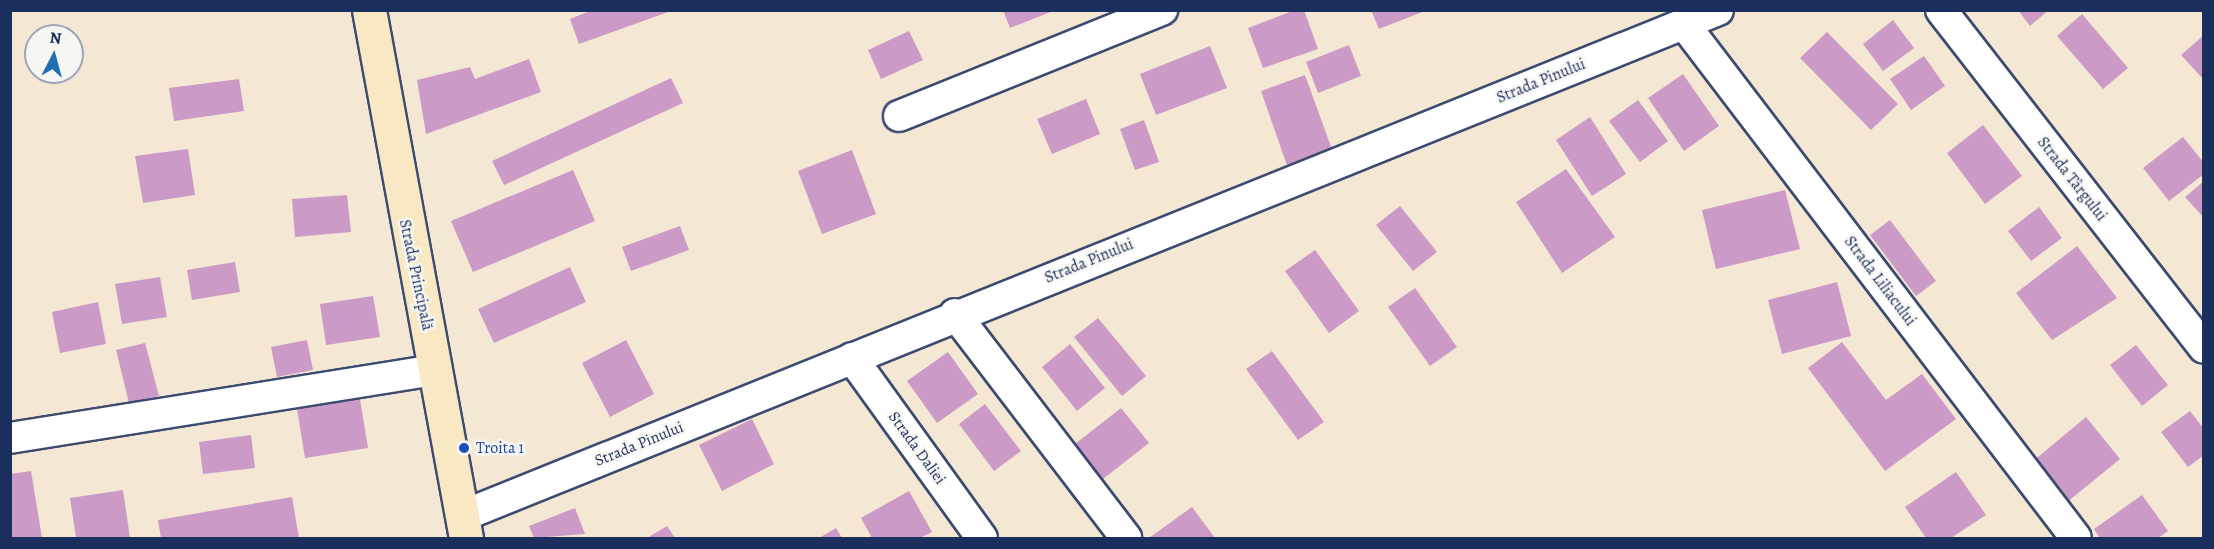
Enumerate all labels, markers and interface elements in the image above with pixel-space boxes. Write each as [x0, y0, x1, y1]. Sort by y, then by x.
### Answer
north arrow [24, 24, 84, 84]
text: N [49, 27, 63, 50]
street label: Strada Pinului [1494, 54, 1588, 108]
street label: Strada Târgului [2033, 133, 2111, 225]
street label: Strada Principală [395, 218, 437, 332]
street label: Strada Liliacului [1840, 232, 1920, 330]
street label: Strada Pinului [1042, 234, 1136, 288]
street label: Strada Daliei [884, 408, 950, 488]
street label: Strada Pinului [592, 417, 686, 471]
place label: Troita 1 [476, 438, 524, 458]
marker: Troita 1 [457, 441, 471, 455]

